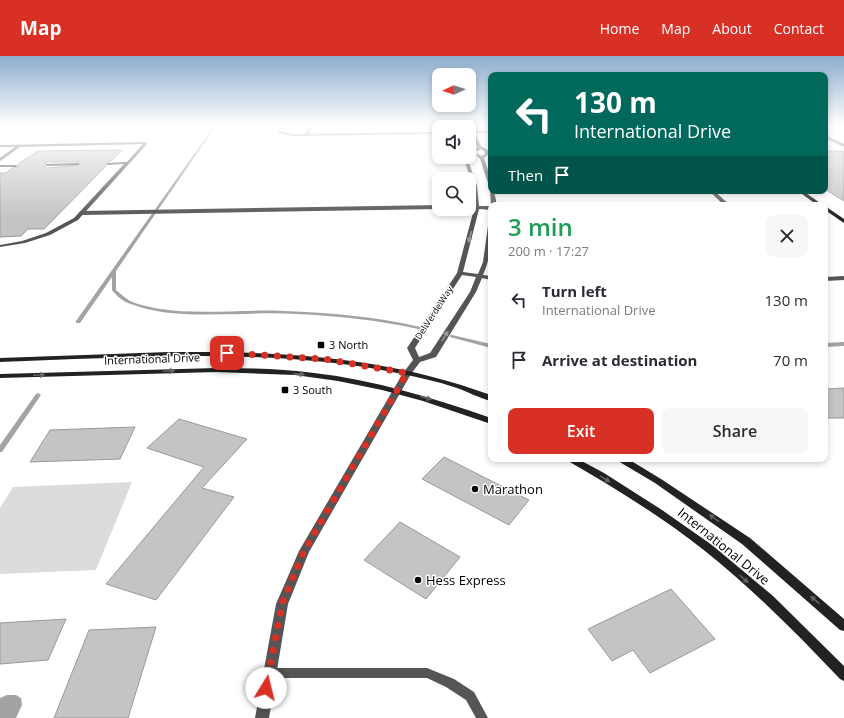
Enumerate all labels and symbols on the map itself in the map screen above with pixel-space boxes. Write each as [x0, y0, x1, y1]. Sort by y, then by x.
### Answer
north arrow [432, 68, 476, 112]
one-way arrow [467, 231, 473, 243]
street label: Del Verde Way [412, 283, 456, 342]
one-way arrow [441, 331, 449, 341]
pin [210, 336, 244, 370]
place label: 3 North [329, 337, 368, 352]
marker: 3 North [316, 340, 326, 350]
street label: International Drive [104, 349, 200, 368]
one-way arrow [163, 368, 176, 374]
one-way arrow [293, 370, 305, 377]
one-way arrow [33, 372, 46, 378]
place label: 3 South [293, 382, 332, 397]
marker: 3 South [280, 385, 290, 395]
one-way arrow [420, 395, 432, 401]
one-way arrow [599, 475, 611, 482]
place label: Marathon [483, 480, 543, 498]
marker: Marathon [470, 484, 480, 494]
street label: International Drive [674, 503, 774, 589]
one-way arrow [708, 514, 719, 522]
place label: Hess Express [426, 571, 506, 589]
one-way arrow [739, 574, 749, 583]
marker: Hess Express [413, 575, 423, 585]
one-way arrow [810, 595, 820, 604]
position arrow [245, 667, 287, 709]

